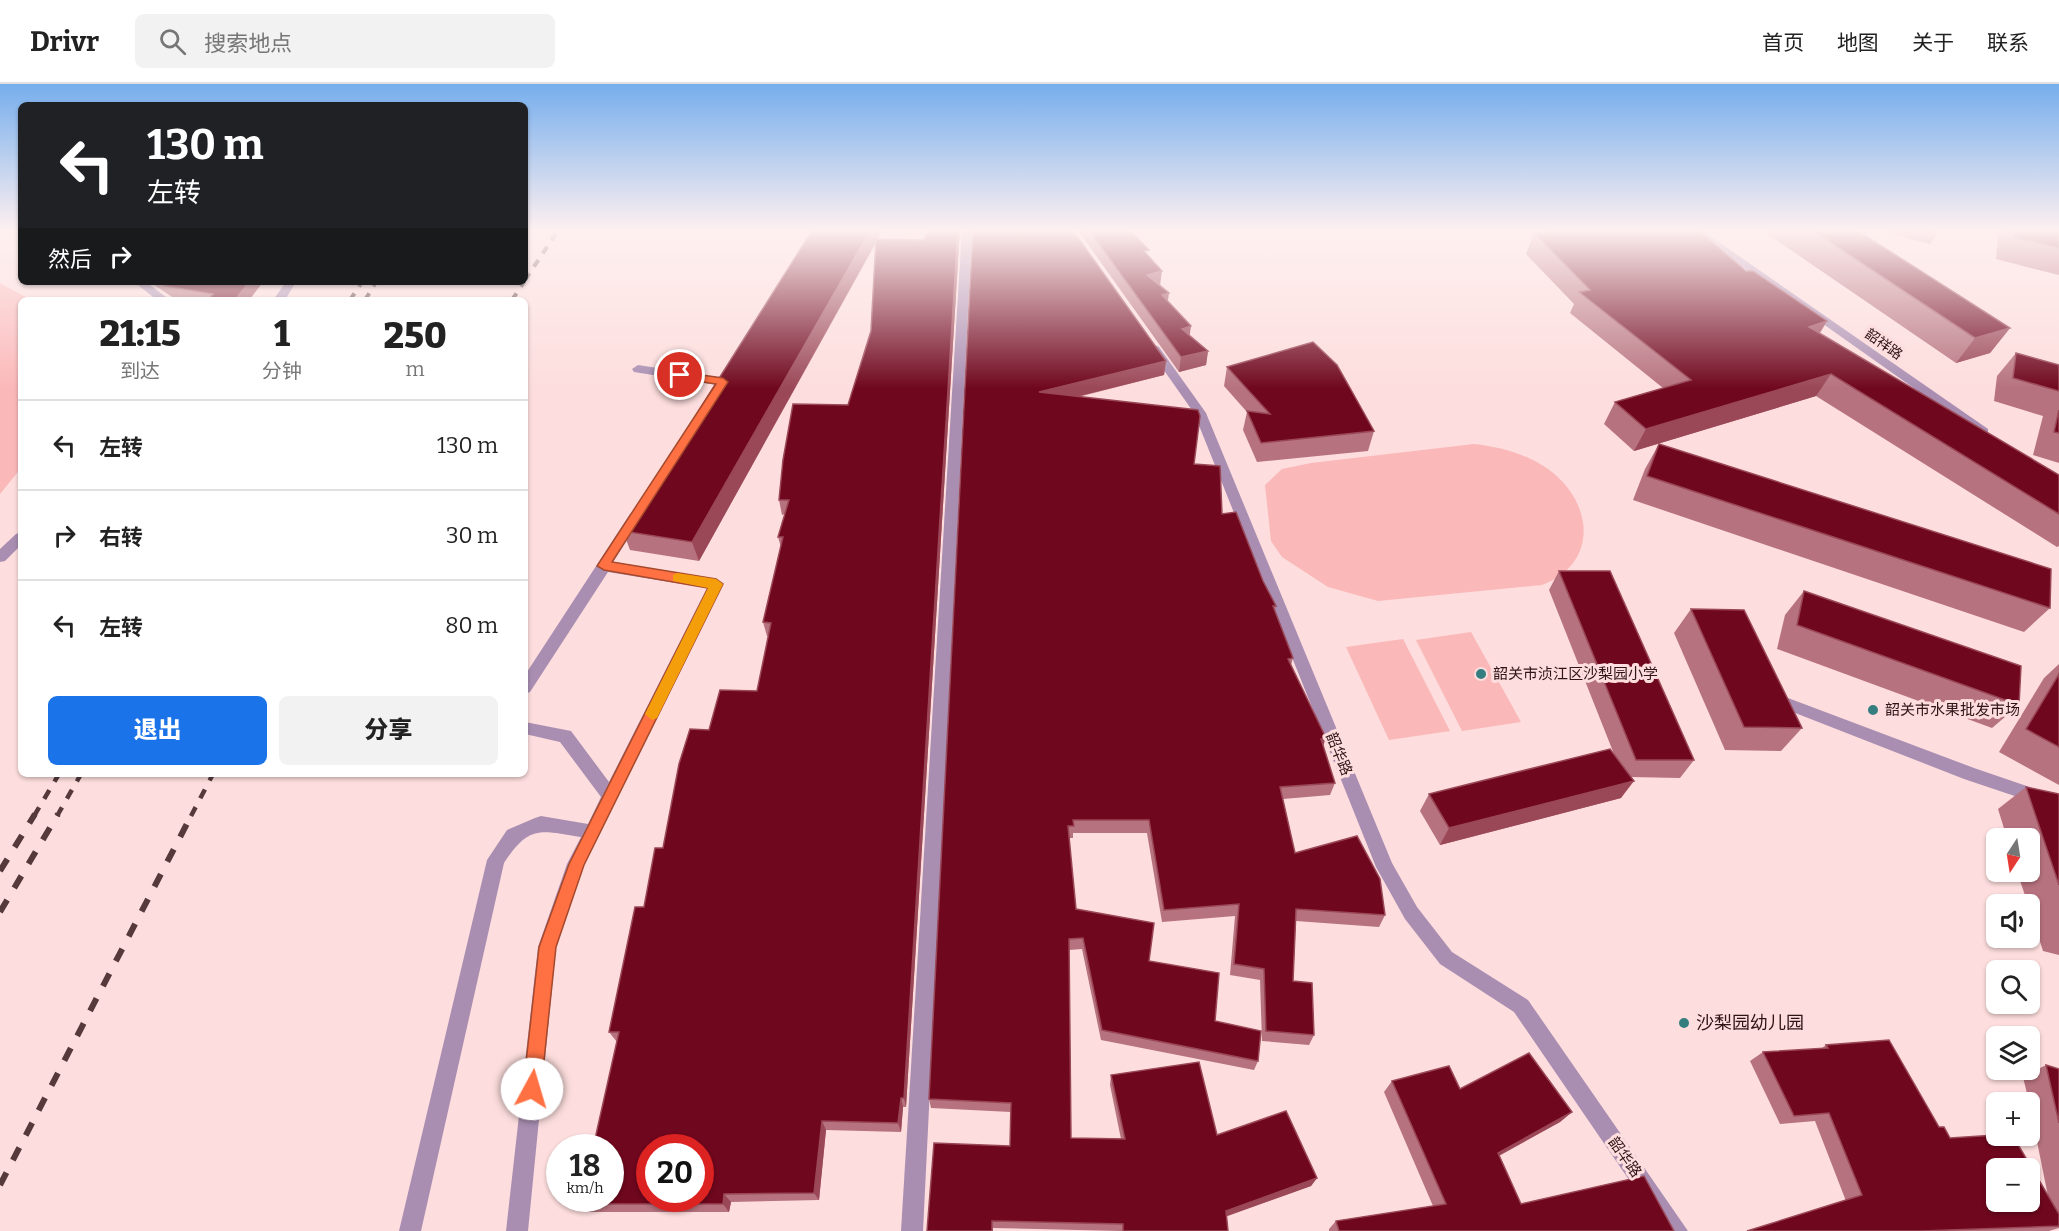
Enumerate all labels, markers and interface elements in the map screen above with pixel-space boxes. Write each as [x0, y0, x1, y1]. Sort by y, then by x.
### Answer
search box [135, 14, 555, 68]
text: Drivr [30, 25, 99, 58]
icon: search [156, 25, 189, 58]
text: 搜索地点 [204, 30, 292, 57]
text: 首页 [1762, 30, 1804, 56]
text: 地图 [1837, 30, 1879, 56]
text: 关于 [1912, 30, 1954, 56]
text: 联系 [1987, 30, 2029, 56]
text: 130 m [147, 120, 264, 170]
icon: left [48, 126, 126, 204]
text: 左转 [147, 177, 201, 209]
icon: right [104, 240, 137, 273]
text: 然后 [48, 246, 92, 273]
text: 21:15 [99, 312, 181, 356]
text: 1 [274, 312, 290, 356]
text: 250 [383, 314, 447, 358]
street label: 韶祥路 [1862, 325, 1906, 363]
pin [654, 349, 705, 400]
text: m [405, 357, 425, 381]
icon: arrive [663, 358, 696, 391]
text: 到达 [120, 359, 160, 383]
text: 分钟 [262, 359, 302, 383]
icon: left [48, 429, 81, 462]
text: 130 m [437, 432, 498, 459]
text: 左转 [99, 434, 143, 461]
icon: right [48, 519, 81, 552]
text: 30 m [446, 522, 498, 549]
text: 右转 [99, 524, 143, 551]
icon: left [48, 609, 81, 642]
text: 80 m [445, 612, 498, 639]
text: 左转 [99, 614, 143, 641]
place label: 韶关市浈江区沙梨园小学 [1493, 665, 1658, 683]
marker: 韶关市浈江区沙梨园小学 [1474, 667, 1488, 681]
button: 退出 [48, 696, 267, 765]
button: 分享 [279, 696, 498, 765]
place label: 韶关市水果批发市场 [1885, 701, 2020, 719]
marker: 韶关市水果批发市场 [1866, 703, 1880, 717]
street label: 韶华路 [1322, 730, 1356, 778]
north arrow [1986, 828, 2040, 882]
map controls [1986, 828, 2040, 1212]
button: sound [1986, 894, 2040, 948]
button: search [1986, 960, 2040, 1014]
place label: 沙梨园幼儿园 [1696, 1012, 1804, 1034]
marker: 沙梨园幼儿园 [1677, 1016, 1691, 1030]
button: layers [1986, 1026, 2040, 1080]
position arrow [500, 1057, 564, 1121]
button: + [1986, 1092, 2040, 1146]
street label: 韶华路 [1605, 1133, 1645, 1181]
speed limit sign: 20 [636, 1134, 714, 1212]
text: 18 [569, 1148, 601, 1184]
button: − [1986, 1158, 2040, 1212]
text: km/h [566, 1179, 604, 1197]

